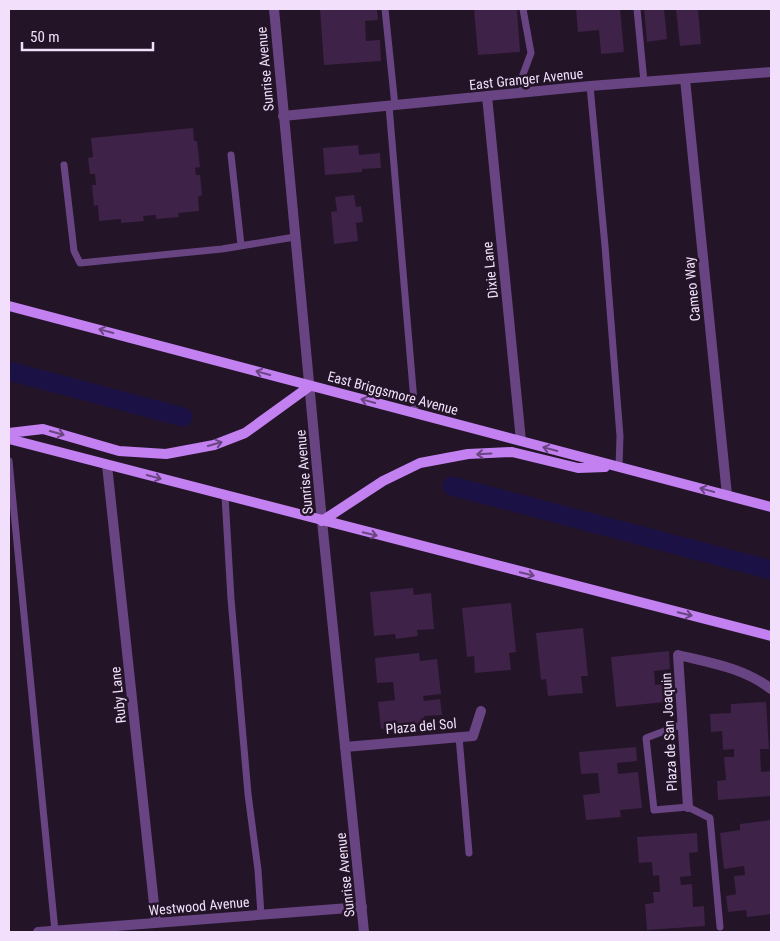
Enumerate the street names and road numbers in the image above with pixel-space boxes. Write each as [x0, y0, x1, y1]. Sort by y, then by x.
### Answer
street label: Sunrise Avenue [253, 26, 277, 112]
street label: East Granger Avenue [468, 65, 584, 93]
street label: Dixie Lane [479, 240, 501, 299]
street label: Cameo Way [681, 256, 703, 322]
street label: East Briggsmore Avenue [326, 368, 460, 418]
street label: Sunrise Avenue [292, 429, 316, 515]
street label: Ruby Lane [107, 665, 129, 724]
street label: Plaza de San Joaquin [658, 672, 680, 792]
street label: Plaza del Sol [385, 715, 457, 737]
street label: Sunrise Avenue [333, 832, 357, 918]
street label: Westwood Avenue [148, 894, 251, 918]

